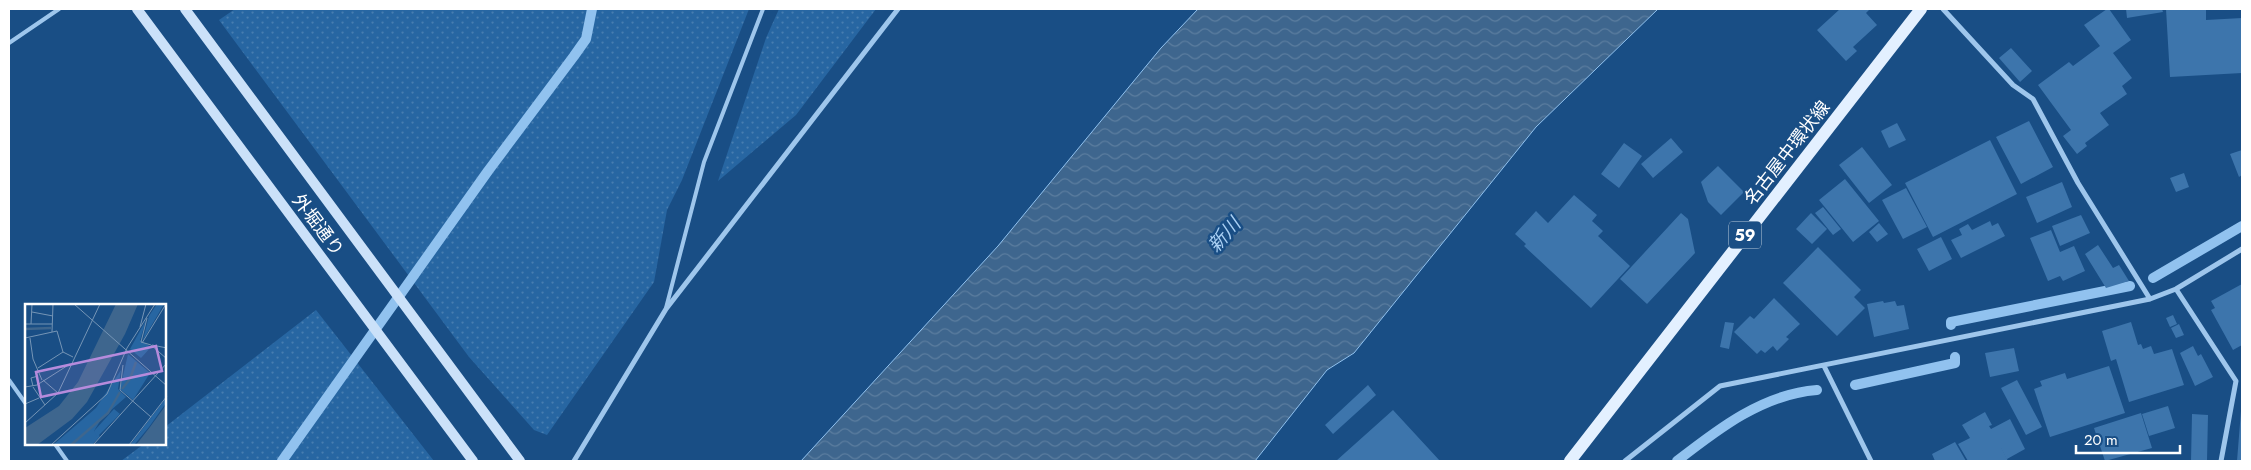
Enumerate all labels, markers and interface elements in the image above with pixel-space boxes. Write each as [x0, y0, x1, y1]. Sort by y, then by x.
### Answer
street label: 名古屋中環状線 [1738, 95, 1836, 211]
street label: 外堀通り [286, 188, 350, 262]
water label: 新川 [1201, 210, 1248, 258]
road number: 59 [1729, 222, 1761, 248]
inset map [25, 304, 166, 445]
scale bar [2076, 422, 2180, 454]
text: 20 m [2084, 429, 2118, 451]

